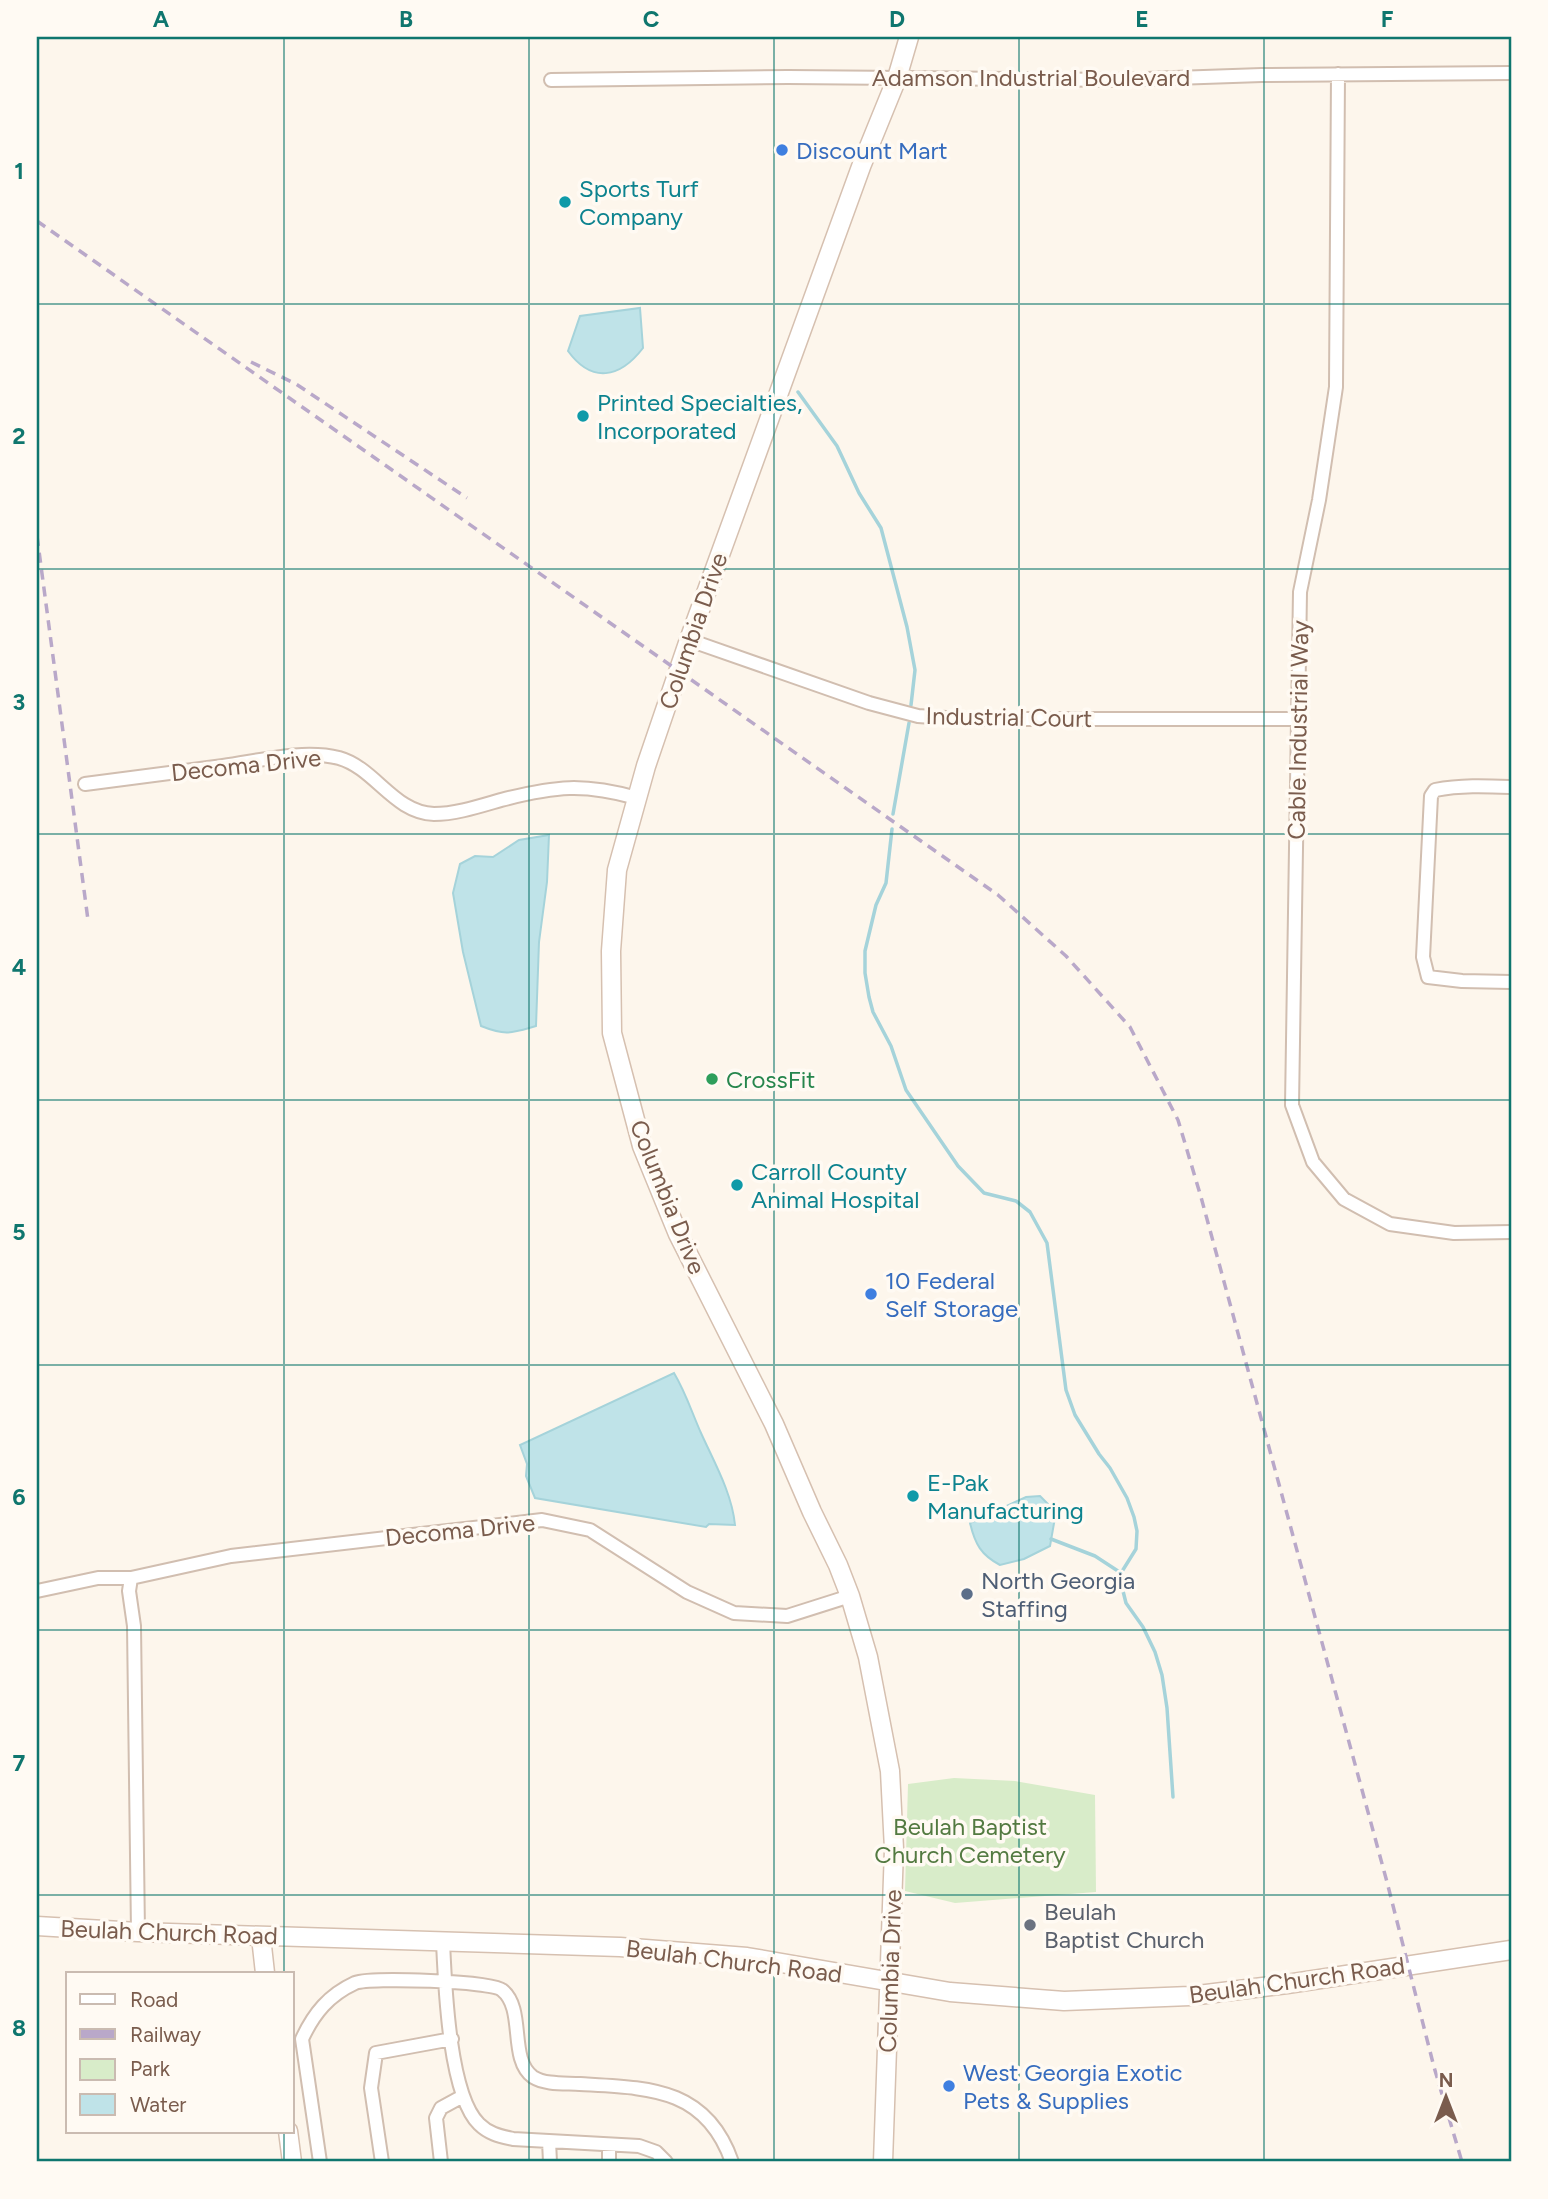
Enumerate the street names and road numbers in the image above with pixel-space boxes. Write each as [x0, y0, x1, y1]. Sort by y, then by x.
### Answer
street label: Adamson Industrial Boulevard [872, 63, 1190, 92]
street label: Columbia Drive [653, 549, 733, 713]
street label: Cable Industrial Way [1282, 620, 1314, 840]
street label: Industrial Court [925, 701, 1093, 733]
street label: Decoma Drive [170, 743, 322, 787]
street label: Columbia Drive [624, 1116, 712, 1278]
street label: Decoma Drive [384, 1508, 536, 1552]
street label: Columbia Drive [873, 1889, 907, 2053]
street label: Beulah Church Road [60, 1914, 278, 1950]
street label: Beulah Church Road [624, 1933, 844, 1989]
street label: Beulah Church Road [1187, 1950, 1407, 2010]

